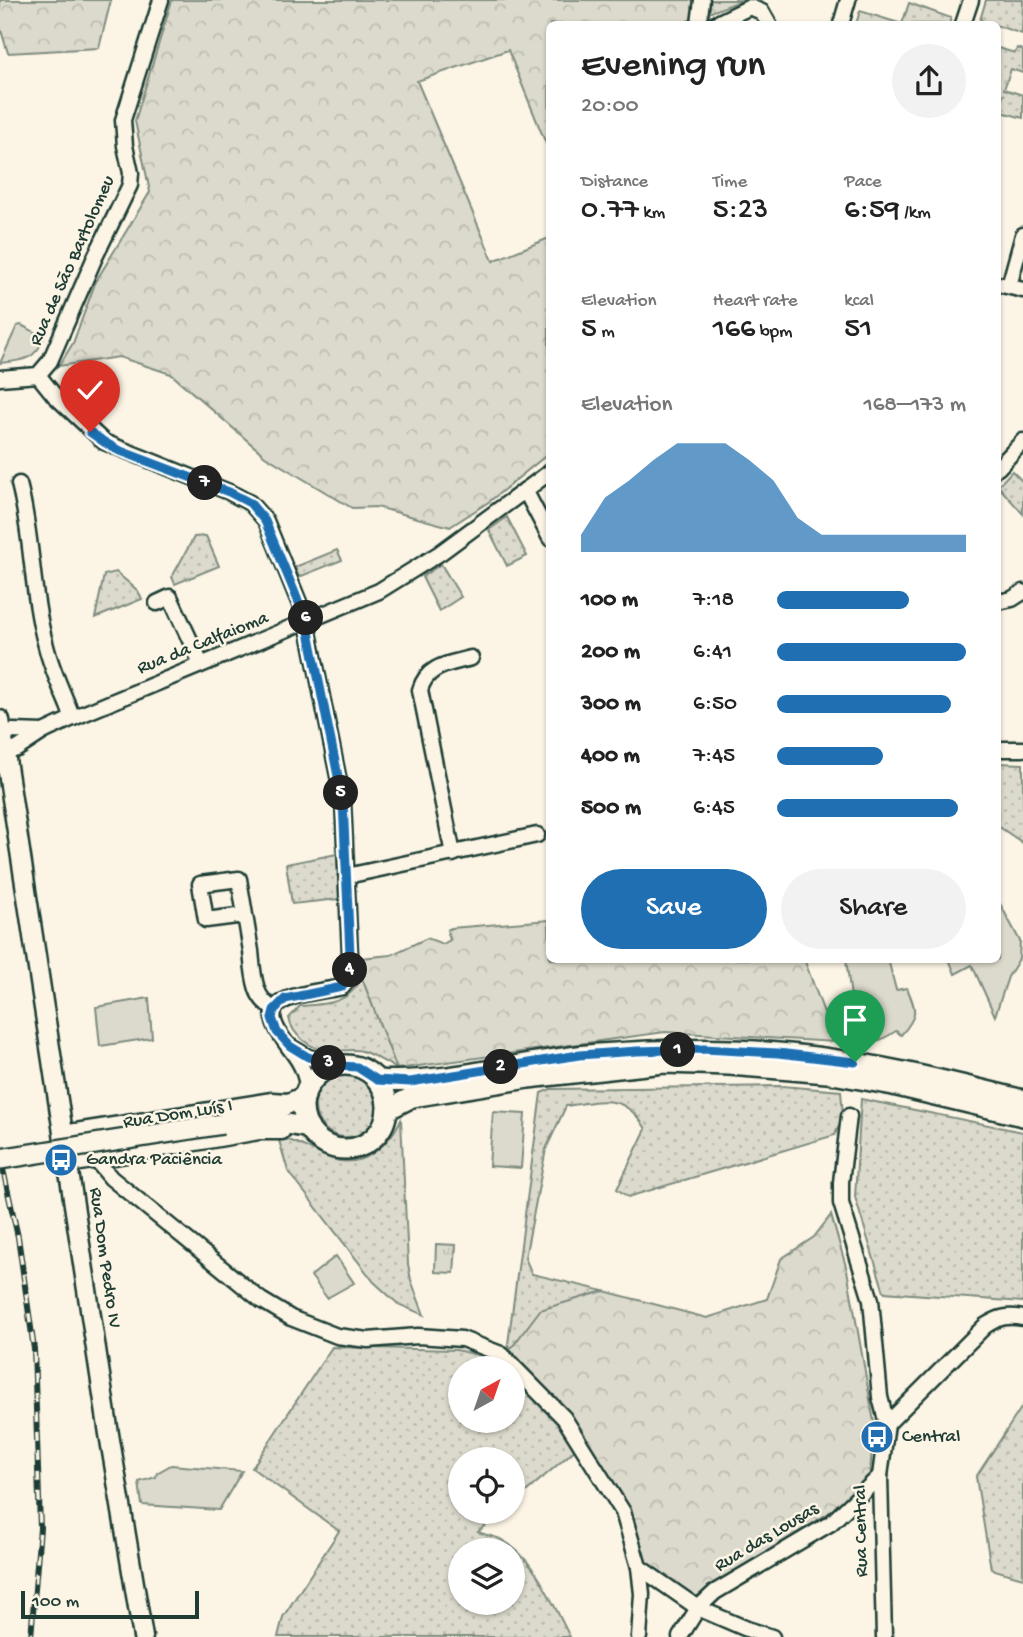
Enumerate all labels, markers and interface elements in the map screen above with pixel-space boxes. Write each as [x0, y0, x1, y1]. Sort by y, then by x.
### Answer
button: share [892, 44, 966, 118]
text: Evening run [581, 45, 765, 89]
text: 20:00 [581, 93, 639, 120]
text: Distance [581, 171, 648, 194]
text: Time [713, 171, 747, 194]
text: Pace [844, 171, 882, 194]
street label: Rua de São Bartolomeu [25, 172, 121, 350]
text: 0.77 [581, 194, 639, 229]
text: 5:23 [713, 194, 768, 229]
text: 6:59 [844, 194, 900, 229]
text: km [639, 202, 665, 225]
text: /km [900, 202, 931, 225]
text: Elevation [581, 290, 657, 313]
text: Heart rate [713, 290, 798, 313]
text: kcal [844, 290, 874, 313]
text: 5 [581, 313, 597, 348]
text: 166 [713, 313, 755, 348]
text: 51 [844, 313, 872, 348]
text: m [597, 321, 615, 344]
text: bpm [755, 321, 793, 344]
pin [60, 360, 120, 432]
icon: check [71, 371, 109, 409]
text: Elevation [581, 392, 672, 419]
text: 168–173 m [863, 392, 966, 419]
pin: 7 [188, 466, 222, 500]
text: 7 [200, 471, 209, 494]
text: 100 m [581, 587, 638, 614]
text: 7:18 [693, 587, 734, 614]
pin: 6 [288, 600, 324, 636]
text: 6 [301, 606, 310, 629]
street label: Rua da Calfaioma [134, 607, 273, 681]
text: 200 m [581, 639, 640, 666]
text: 6:41 [693, 639, 732, 666]
text: 300 m [581, 691, 641, 718]
text: 6:50 [693, 691, 737, 718]
text: 400 m [581, 743, 640, 770]
text: 7:45 [693, 743, 735, 770]
pin: 5 [324, 776, 358, 810]
text: 5 [336, 781, 346, 804]
text: 500 m [581, 795, 641, 822]
text: 6:45 [693, 795, 735, 822]
button: Save [581, 869, 767, 949]
button: Share [781, 869, 966, 949]
pin: 4 [332, 953, 368, 988]
text: 4 [345, 958, 354, 981]
pin [825, 990, 885, 1062]
icon: arrive [836, 1001, 874, 1039]
pin: 1 [660, 1032, 696, 1068]
text: 1 [674, 1038, 681, 1061]
pin: 3 [312, 1046, 346, 1080]
pin: 2 [484, 1050, 518, 1084]
text: 3 [324, 1051, 333, 1074]
text: 2 [496, 1055, 505, 1078]
street label: Rua Dom Luís I [122, 1095, 234, 1135]
bus stop icon: Gandra Paciência [42, 1141, 80, 1179]
place label: Gandra Paciência [86, 1149, 223, 1172]
street label: Rua Dom Pedro IV [83, 1186, 125, 1330]
north arrow [448, 1356, 525, 1433]
map controls [448, 1356, 525, 1615]
bus stop icon: Central [858, 1418, 896, 1456]
place label: Central [902, 1426, 960, 1449]
button: locate [448, 1447, 525, 1524]
street label: Rua Central [850, 1485, 874, 1577]
street label: Rua das Lousas [711, 1497, 824, 1578]
button: layers [448, 1538, 525, 1615]
scale bar [21, 1588, 200, 1620]
text: 100 m [32, 1591, 79, 1614]

